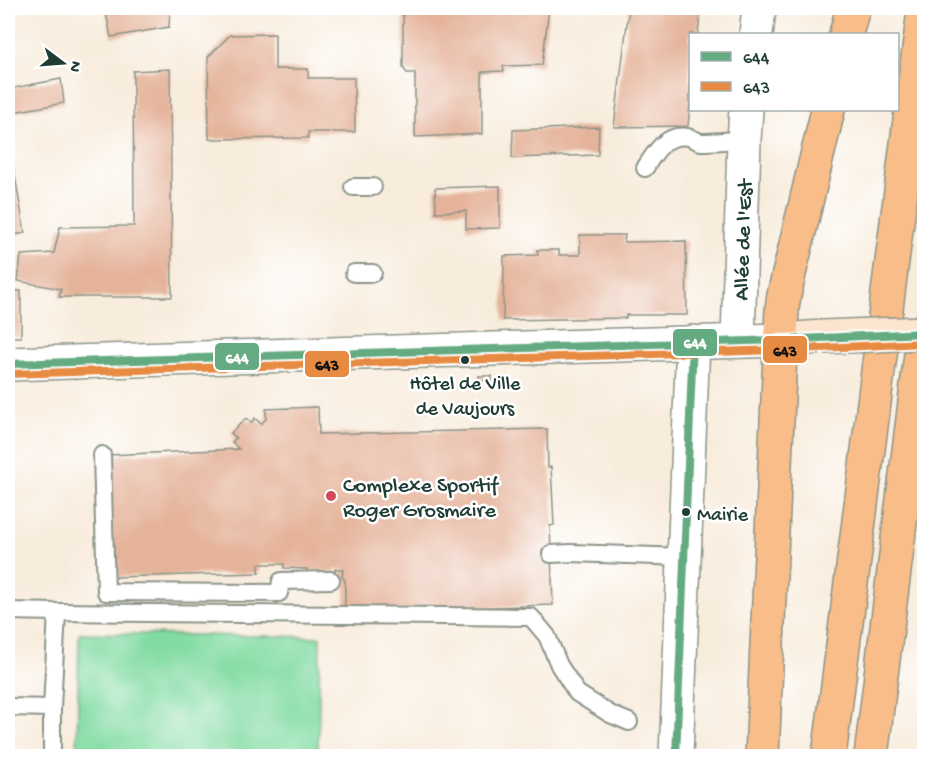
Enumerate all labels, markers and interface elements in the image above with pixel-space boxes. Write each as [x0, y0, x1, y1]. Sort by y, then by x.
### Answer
north arrow [33, 33, 93, 93]
legend [689, 33, 899, 111]
text: 644 [743, 49, 770, 70]
text: N [63, 59, 85, 74]
text: 643 [743, 79, 770, 100]
street label: Allée de l'Est [730, 177, 760, 301]
line badge: 644 [672, 328, 718, 357]
line badge: 643 [762, 335, 808, 364]
text: 644 [683, 336, 707, 355]
line badge: 644 [214, 342, 260, 371]
text: 643 [773, 344, 797, 363]
line badge: 643 [304, 350, 350, 378]
text: 644 [225, 351, 249, 370]
marker: Hôtel de Ville de Vaujours [459, 354, 471, 366]
text: 643 [315, 358, 339, 377]
place label: Hôtel de Ville de Vaujours [410, 374, 521, 422]
place label: Complexe Sportif Roger Grosmaire [343, 474, 500, 525]
marker: Complexe Sportif Roger Grosmaire [324, 489, 338, 503]
place label: Mairie [697, 505, 749, 528]
marker: Mairie [680, 506, 692, 518]

